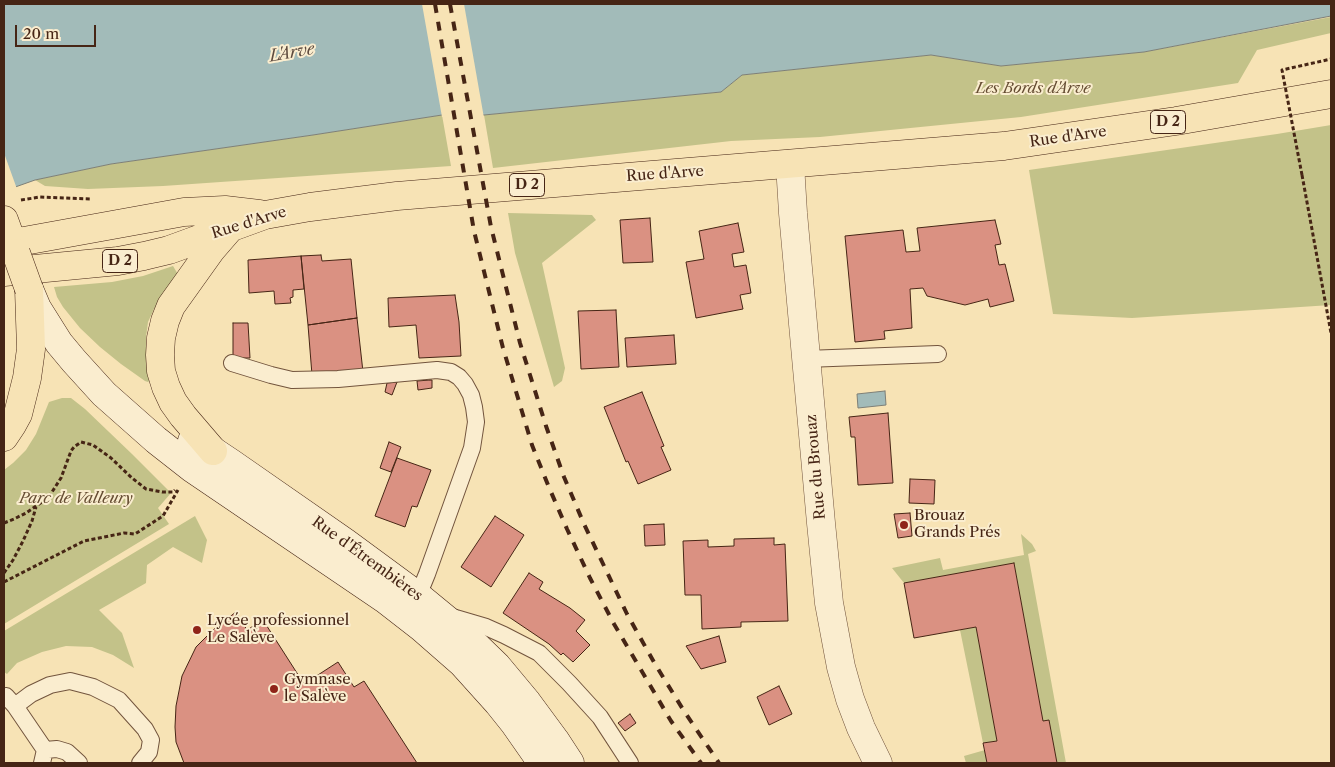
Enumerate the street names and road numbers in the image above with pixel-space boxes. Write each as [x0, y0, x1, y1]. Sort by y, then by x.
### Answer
road number: D 2 [1150, 110, 1186, 134]
street label: Rue d'Arve [1028, 123, 1108, 151]
street label: Rue d'Arve [626, 162, 704, 186]
road number: D 2 [510, 174, 544, 196]
street label: Rue d'Arve [209, 203, 289, 243]
road number: D 2 [102, 250, 138, 272]
street label: Rue du Brouaz [802, 414, 830, 520]
street label: Rue d'Étrembières [308, 513, 426, 605]

